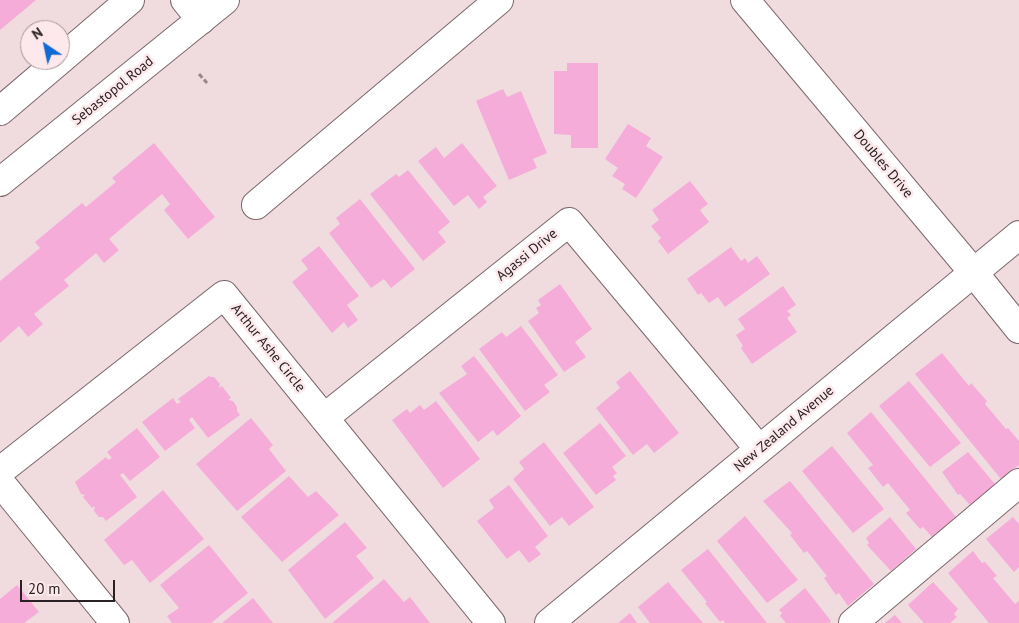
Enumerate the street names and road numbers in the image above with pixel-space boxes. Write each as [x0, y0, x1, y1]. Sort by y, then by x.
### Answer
street label: Sebastopol Road [69, 53, 157, 129]
street label: Doubles Drive [850, 126, 916, 202]
street label: Agassi Drive [493, 225, 561, 285]
street label: Arthur Ashe Circle [227, 301, 309, 395]
street label: New Zealand Avenue [731, 382, 837, 476]

